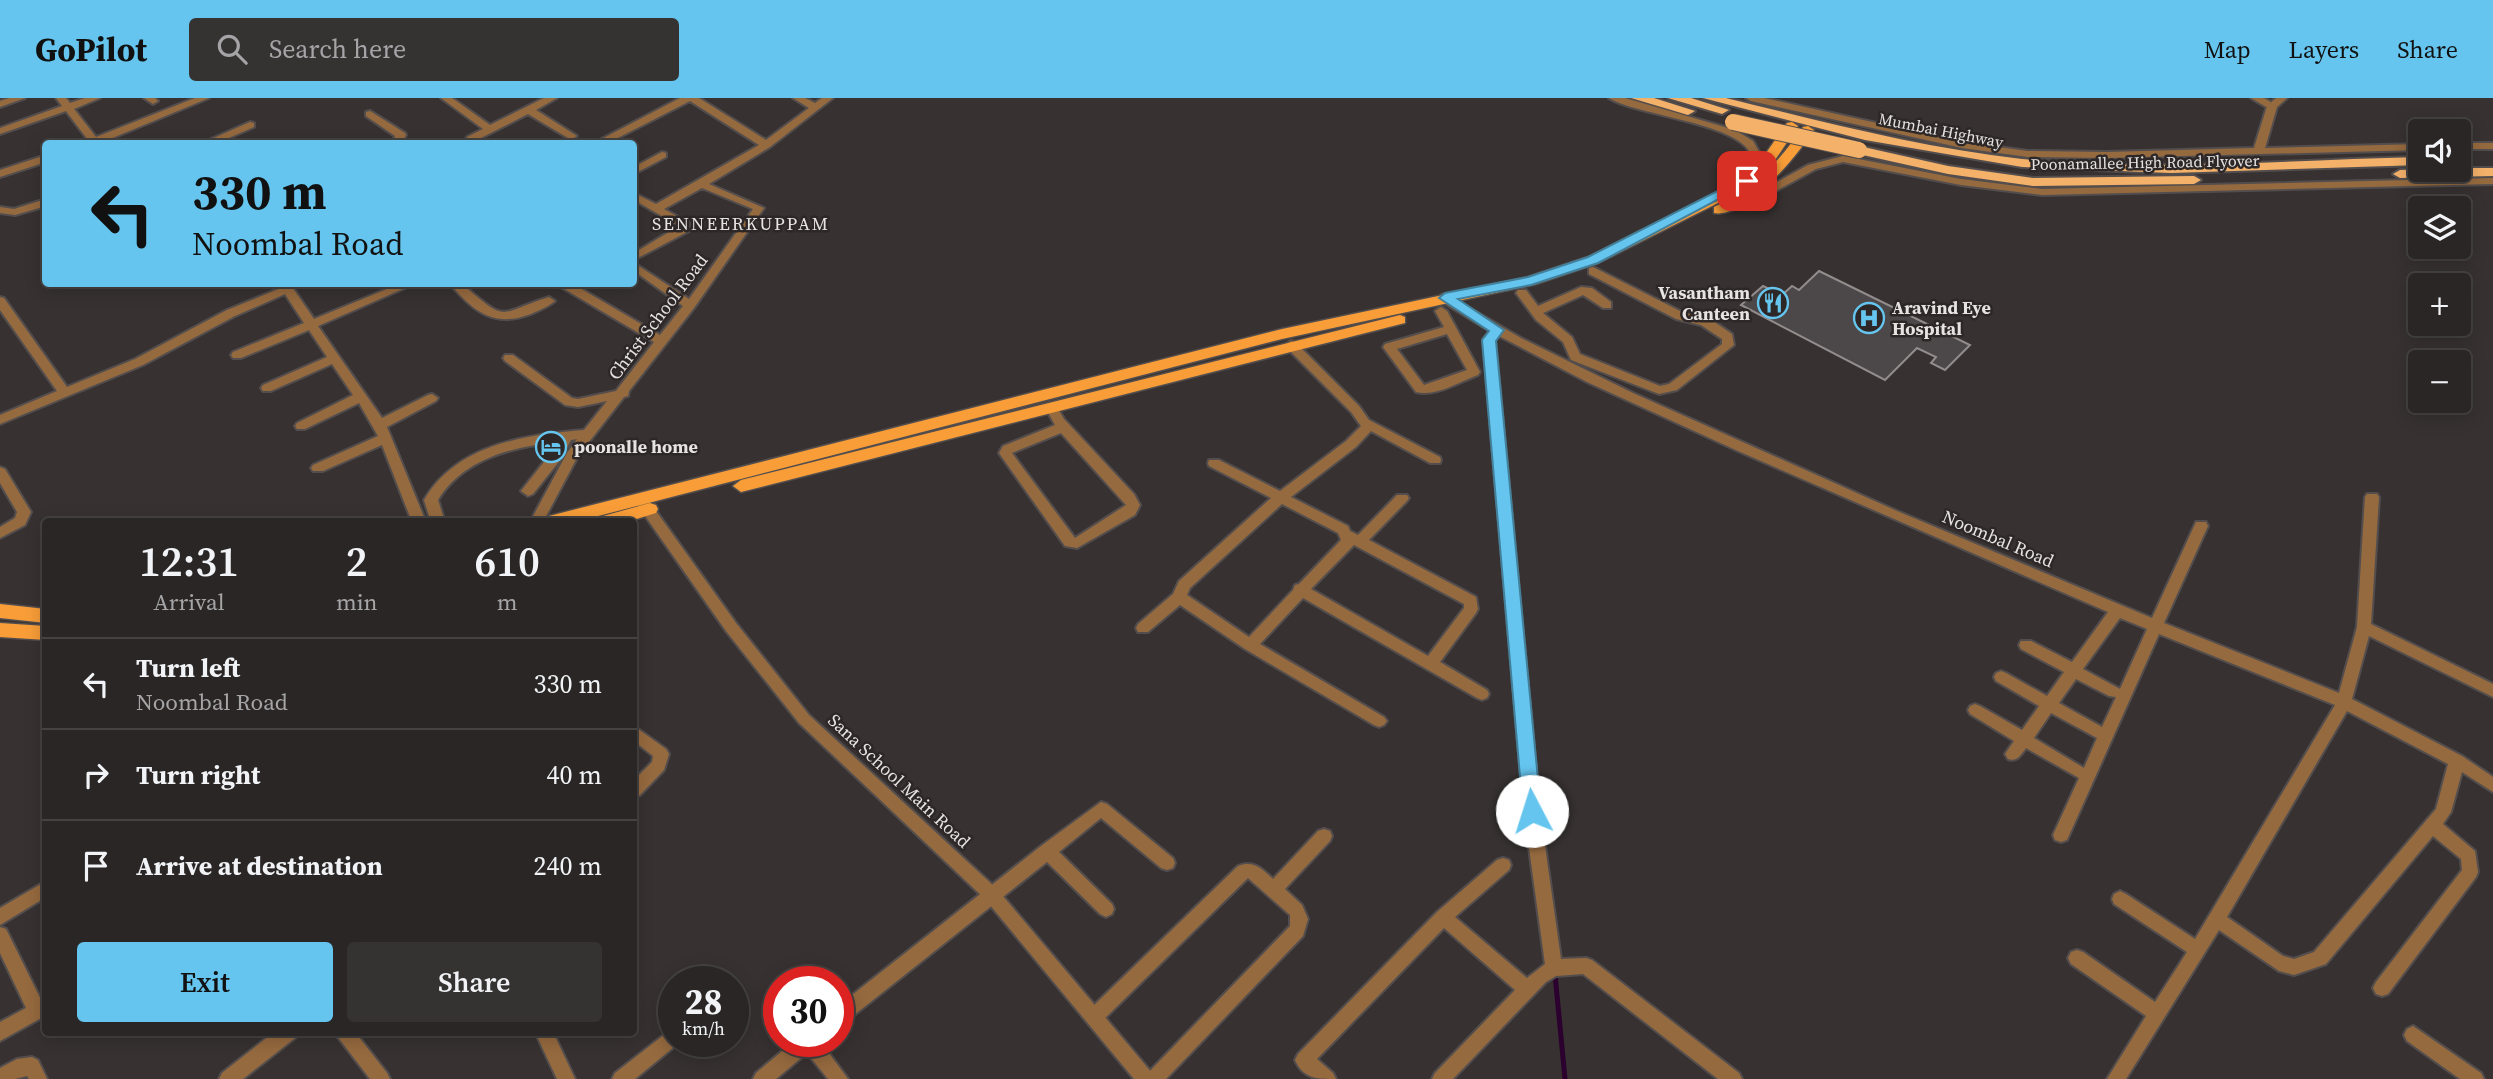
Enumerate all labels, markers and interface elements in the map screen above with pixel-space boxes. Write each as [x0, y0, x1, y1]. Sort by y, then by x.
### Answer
search box [189, 18, 679, 81]
text: GoPilot [35, 27, 147, 72]
icon: search [213, 30, 251, 68]
text: Search here [269, 31, 406, 67]
text: Map [2204, 33, 2251, 66]
text: Layers [2289, 33, 2359, 66]
text: Share [2397, 33, 2458, 66]
street label: Mumbai Highway [1877, 107, 2006, 153]
map controls [2408, 119, 2471, 413]
button: sound [2408, 119, 2471, 182]
street label: Poonamallee High Road Flyover [2031, 149, 2260, 175]
pin [1717, 151, 1777, 211]
text: 330 m [192, 158, 327, 225]
icon: arrive [1728, 162, 1766, 200]
icon: left [77, 168, 168, 259]
button: layers [2408, 196, 2471, 259]
district label: SENNEERKUPPAM [652, 211, 830, 236]
text: Noombal Road [192, 222, 403, 266]
street label: Christ School Road [602, 249, 713, 385]
button: + [2408, 273, 2471, 336]
place label: Vasantham Canteen [1658, 280, 1750, 326]
restaurant icon: Vasantham Canteen [1756, 286, 1790, 320]
place label: Aravind Eye Hospital [1892, 295, 1991, 341]
hospital icon: Aravind Eye Hospital [1852, 301, 1886, 335]
button: − [2408, 350, 2471, 413]
hotel icon: poonalle home [534, 430, 568, 464]
place label: poonalle home [574, 434, 698, 459]
street label: Noombal Road [1939, 504, 2058, 573]
text: 12:31 [139, 532, 239, 590]
text: 2 [346, 532, 368, 590]
text: 610 [474, 532, 540, 590]
text: Arrival [153, 586, 225, 618]
text: min [336, 586, 377, 618]
text: m [497, 586, 518, 618]
text: Turn left [136, 650, 240, 686]
icon: left [77, 665, 115, 703]
text: 330 m [534, 666, 602, 702]
text: Noombal Road [136, 686, 288, 718]
street label: Sana School Main Road [823, 708, 976, 853]
icon: right [77, 756, 115, 794]
text: Turn right [136, 757, 260, 793]
text: 40 m [547, 757, 602, 793]
position arrow [1495, 774, 1569, 848]
icon: arrive [77, 847, 115, 885]
text: Arrive at destination [136, 848, 383, 884]
text: 240 m [534, 848, 602, 884]
button: Exit [77, 942, 333, 1022]
button: Share [347, 942, 602, 1022]
speed limit sign: 30 [763, 966, 854, 1057]
text: 28 [685, 978, 722, 1026]
text: km/h [682, 1016, 725, 1041]

